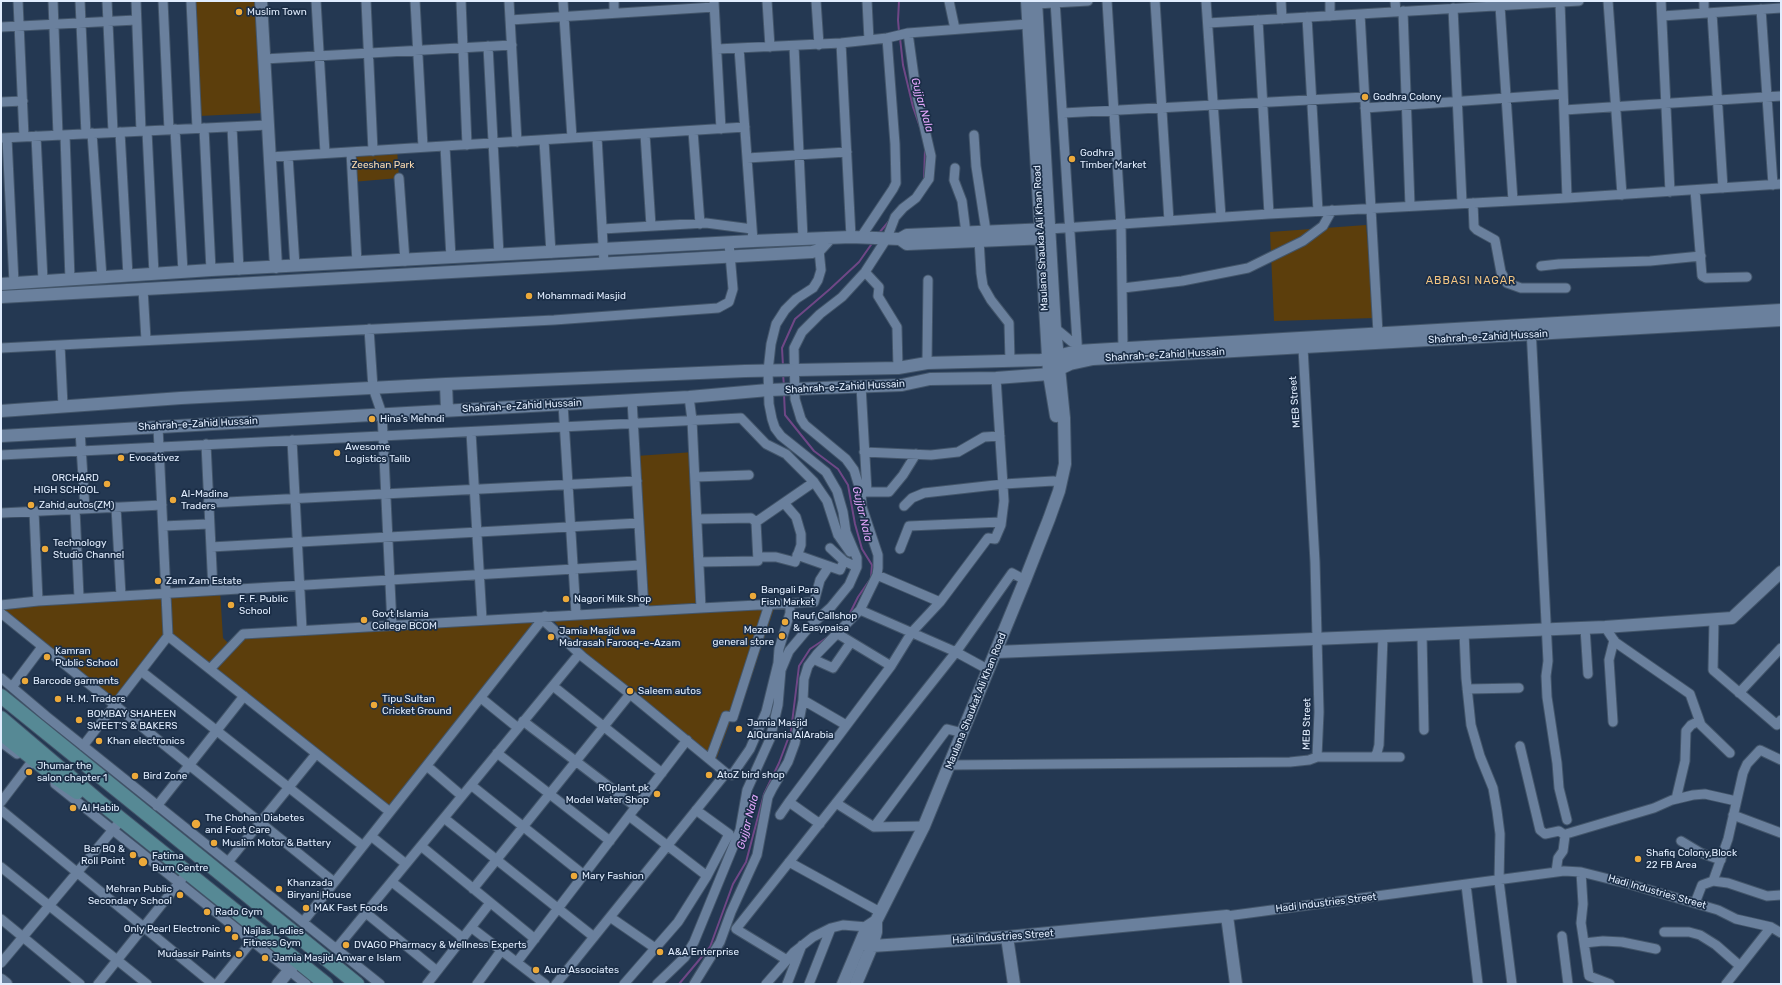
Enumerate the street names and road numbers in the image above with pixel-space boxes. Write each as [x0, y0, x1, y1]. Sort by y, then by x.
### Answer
street label: Maulana Shaukat Ali Khan Road [1031, 165, 1051, 311]
street label: Shahrah-e-Zahid Hussain [1428, 328, 1548, 346]
street label: Shahrah-e-Zahid Hussain [1105, 346, 1225, 364]
street label: MEB Street [1287, 376, 1303, 428]
street label: Shahrah-e-Zahid Hussain [785, 378, 905, 396]
street label: Shahrah-e-Zahid Hussain [462, 397, 582, 415]
street label: Shahrah-e-Zahid Hussain [138, 415, 258, 433]
street label: Maulana Shaukat Ali Khan Road [943, 631, 1009, 771]
street label: MEB Street [1301, 698, 1313, 750]
street label: Hadi Industries Street [1607, 872, 1707, 912]
street label: Hadi Industries Street [1275, 891, 1377, 915]
street label: Hadi Industries Street [952, 927, 1054, 947]

